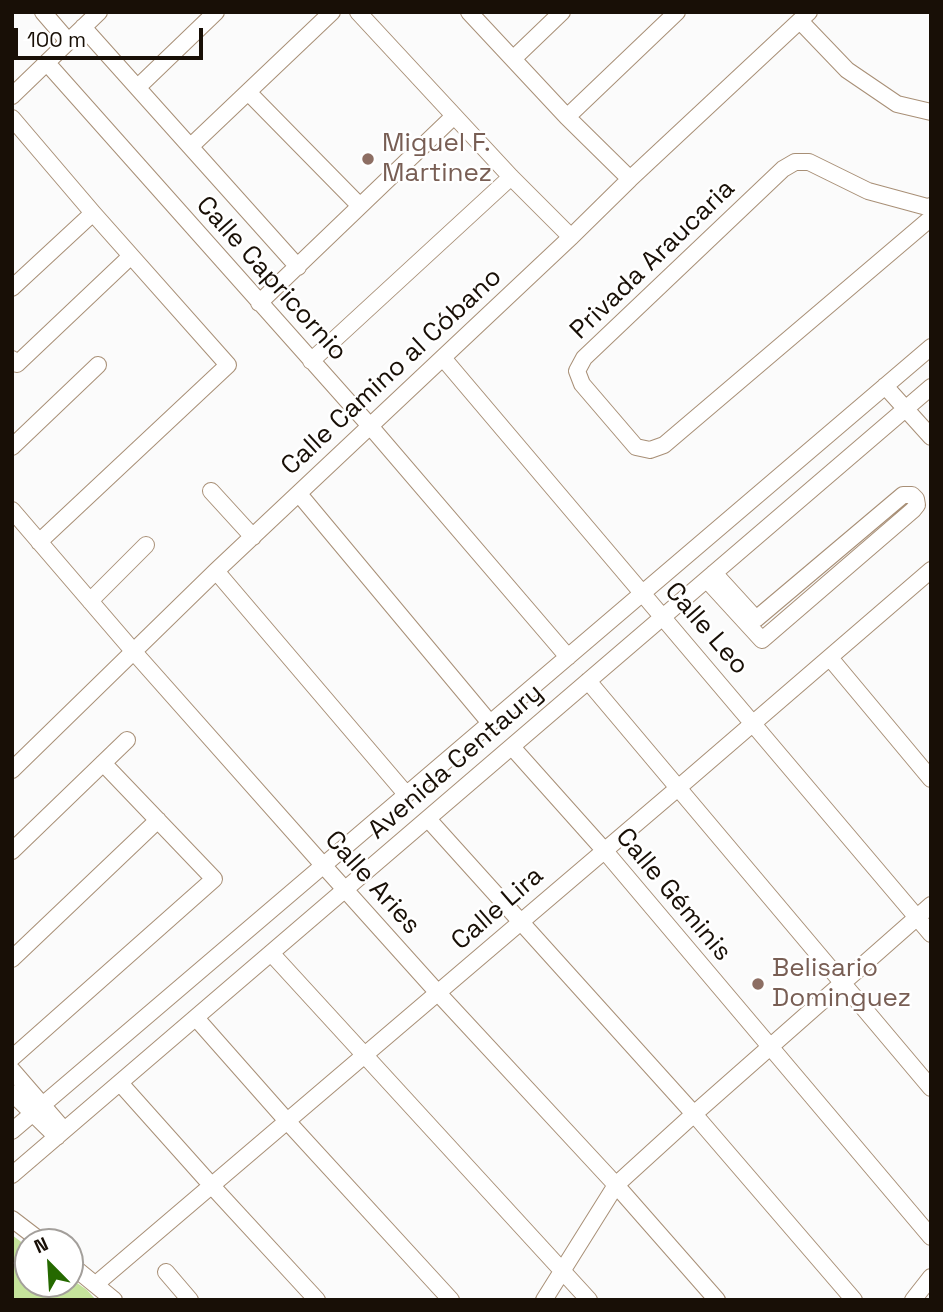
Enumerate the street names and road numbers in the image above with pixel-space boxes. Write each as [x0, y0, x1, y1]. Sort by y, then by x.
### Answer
street label: Privada Araucaria [564, 174, 742, 346]
street label: Calle Capricornio [189, 190, 353, 368]
street label: Calle Camino al Cóbano [275, 262, 509, 482]
street label: Calle Leo [657, 576, 755, 682]
street label: Avenida Centaury [362, 678, 550, 846]
street label: Calle Géminis [608, 822, 738, 968]
street label: Calle Aries [318, 825, 426, 941]
street label: Calle Lira [446, 861, 550, 957]

